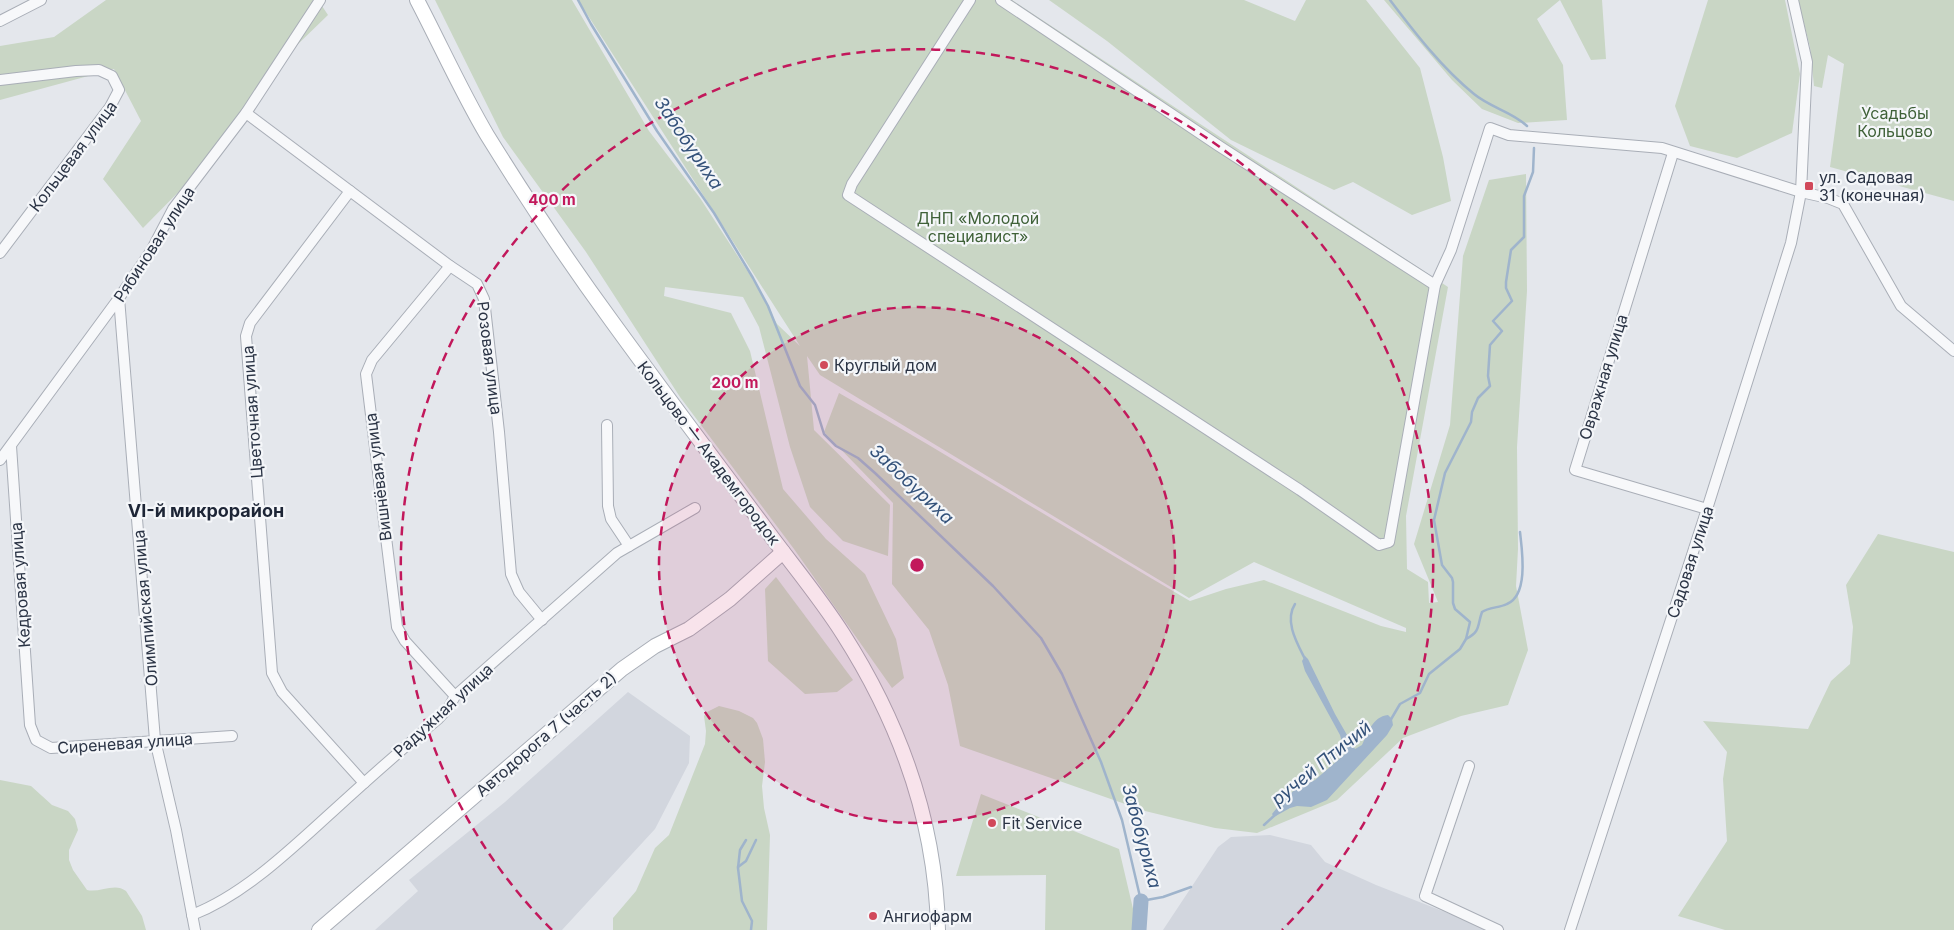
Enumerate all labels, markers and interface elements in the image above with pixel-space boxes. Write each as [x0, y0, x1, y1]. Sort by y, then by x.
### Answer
water label: Забобуриха [650, 93, 728, 193]
street label: Кольцевая улица [25, 97, 121, 215]
park label: Усадьбы Кольцово [1857, 103, 1933, 141]
place label: ул. Садовая 31 (конечная) [1819, 167, 1925, 205]
marker: ул. Садовая 31 (конечная) [1803, 180, 1815, 192]
street label: Рябиновая улица [109, 182, 199, 306]
text: 400 m [528, 190, 576, 209]
park label: ДНП «Молодой специалист» [917, 208, 1039, 246]
street label: Розовая улица [473, 300, 507, 416]
street label: Овражная улица [1574, 312, 1632, 442]
street label: Цветочная улица [237, 345, 267, 479]
place label: Круглый дом [834, 355, 937, 375]
street label: Кольцово — Академгородок [633, 357, 785, 549]
marker: Круглый дом [818, 359, 830, 371]
text: 200 m [712, 373, 758, 392]
street label: Вишнёвая улица [360, 412, 396, 542]
water label: Забобуриха [866, 440, 958, 528]
district label: VI-й микрорайон [128, 500, 284, 521]
street label: Садовая улица [1662, 503, 1718, 621]
street label: Кедровая улица [6, 522, 34, 648]
street label: Олимпийская улица [128, 529, 162, 687]
centre of rings [908, 556, 926, 574]
street label: Радужная улица [389, 659, 497, 761]
street label: Автодорога 7 (часть 2) [472, 667, 620, 801]
water label: ручей Птичий [1266, 716, 1375, 810]
street label: Сиреневая улица [57, 728, 193, 758]
water label: Забобуриха [1118, 782, 1166, 890]
place label: Fit Service [1002, 813, 1082, 833]
marker: Fit Service [986, 817, 998, 829]
place label: Ангиофарм [883, 906, 972, 926]
marker: Ангиофарм [867, 910, 879, 922]

